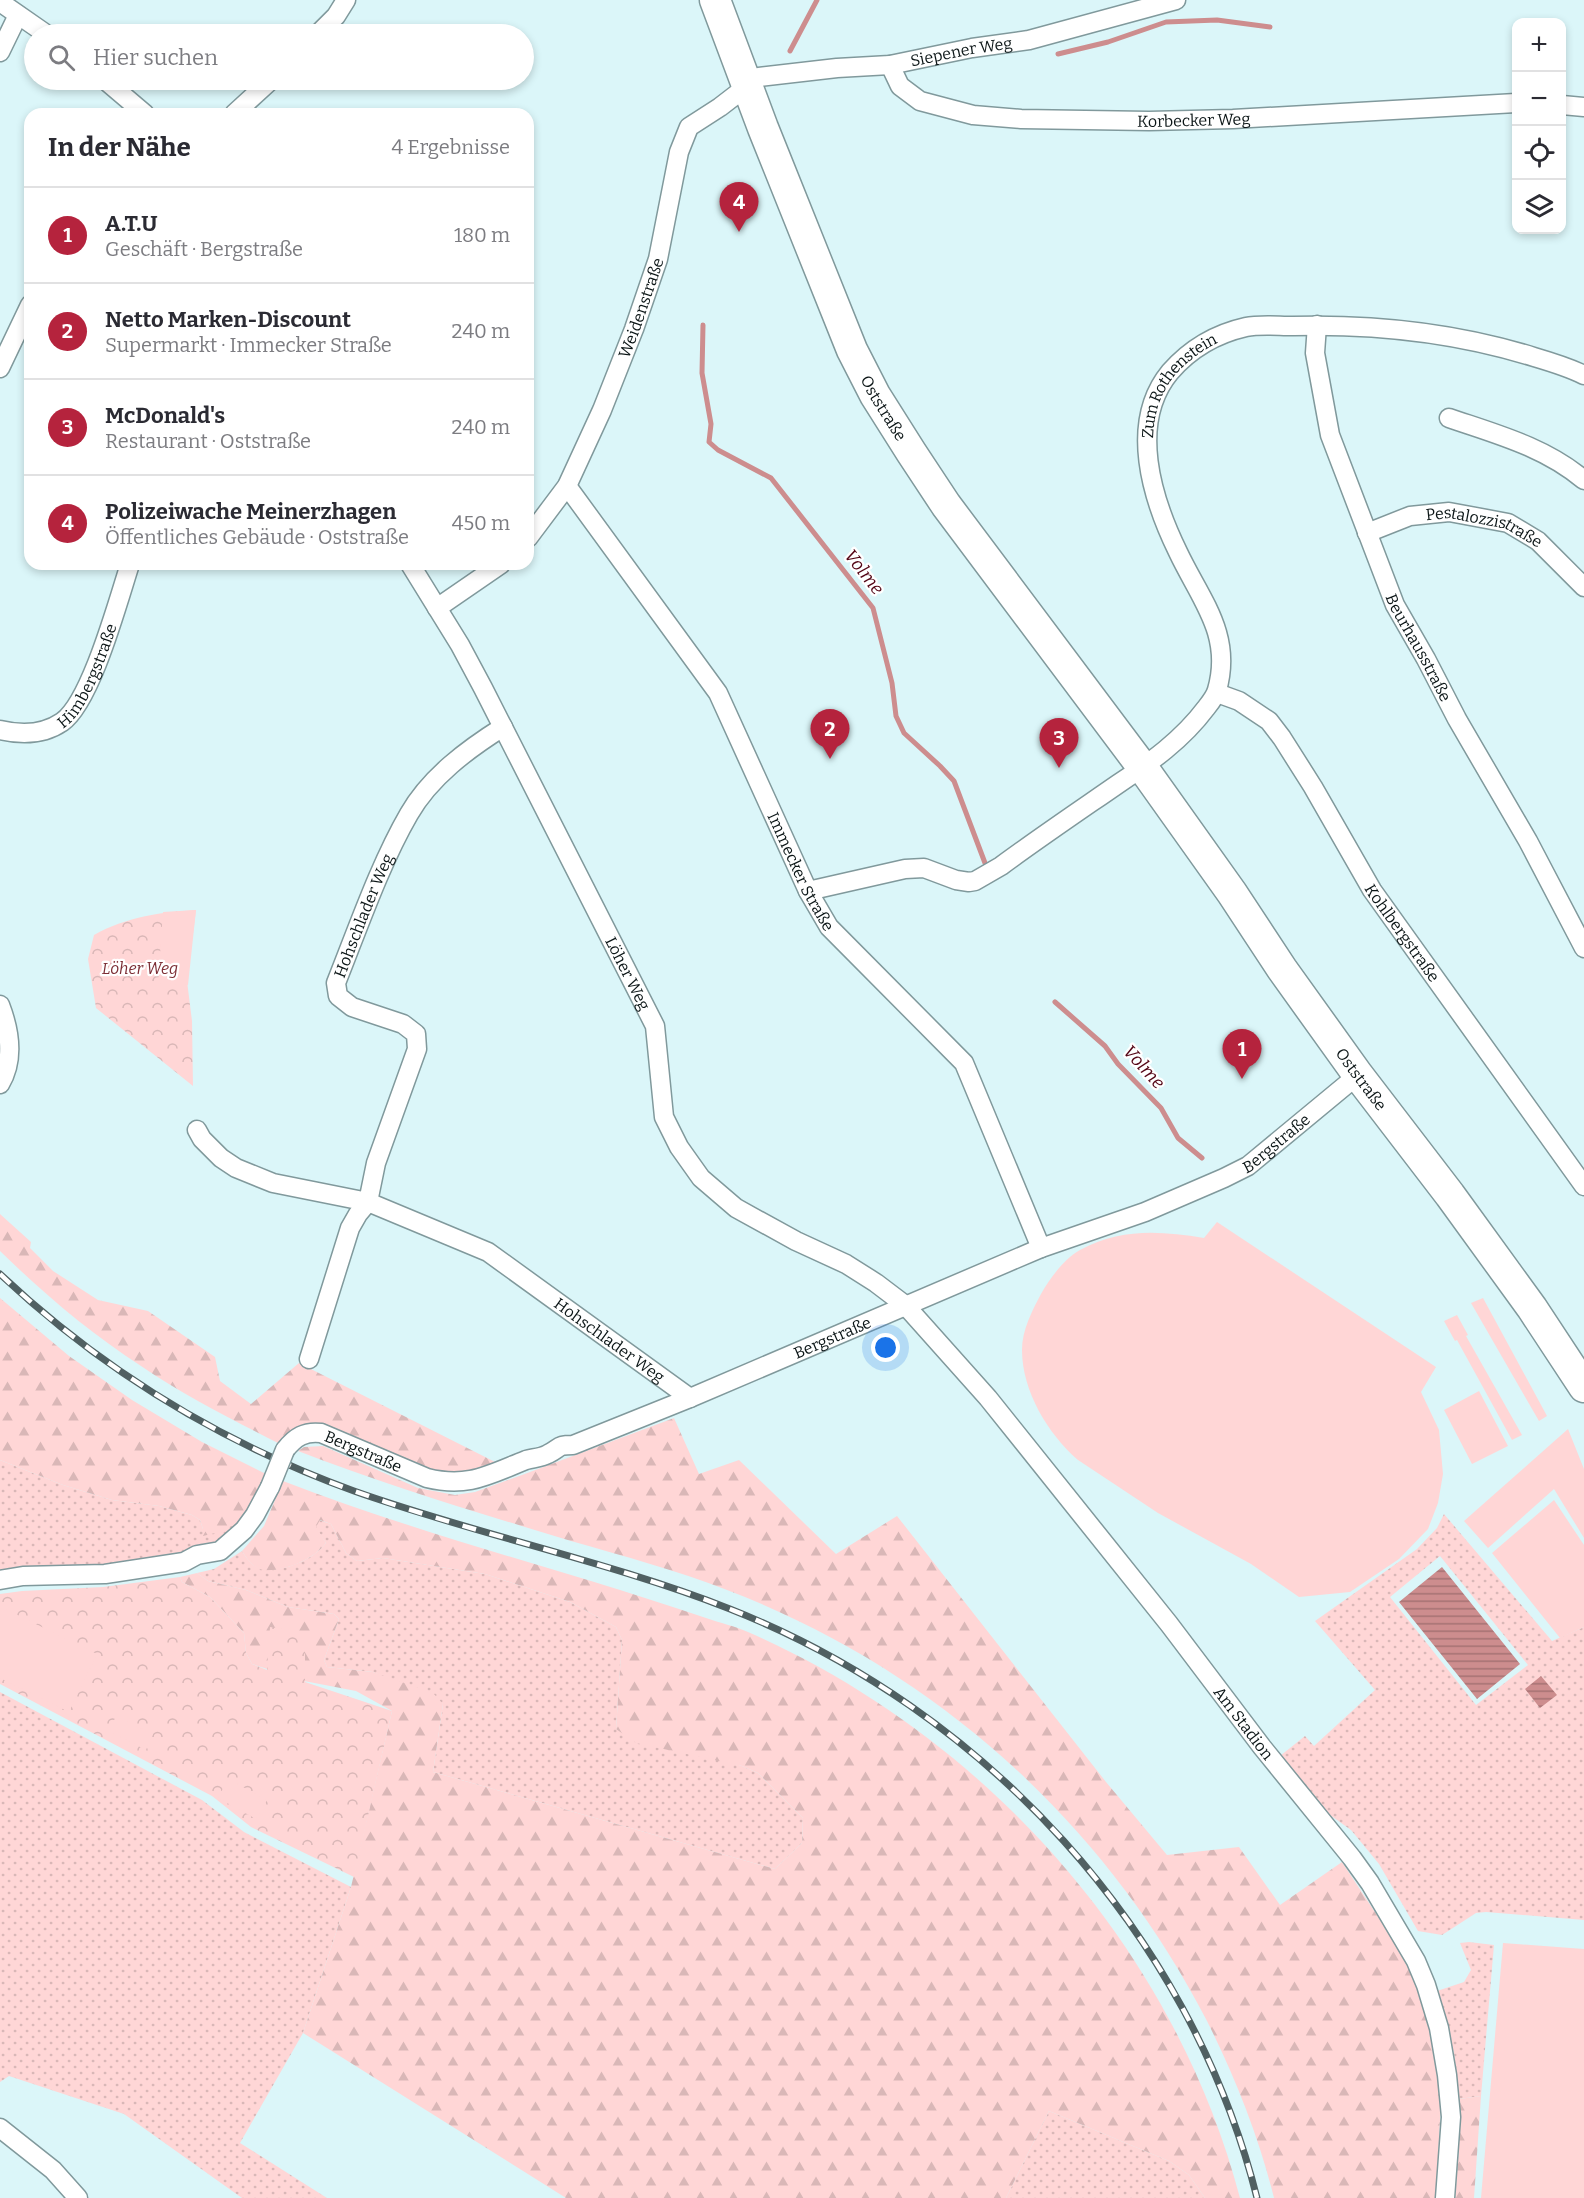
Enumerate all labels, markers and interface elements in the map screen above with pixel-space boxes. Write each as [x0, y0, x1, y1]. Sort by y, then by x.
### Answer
map controls [1512, 18, 1566, 234]
button: + [1512, 18, 1566, 72]
search box [24, 24, 534, 90]
street label: Siepener Weg [909, 33, 1013, 70]
icon: search [45, 41, 78, 74]
text: Hier suchen [93, 44, 218, 71]
button: − [1512, 72, 1566, 126]
street label: Korbecker Weg [1137, 109, 1251, 131]
button: locate [1512, 126, 1566, 180]
text: In der Nähe [48, 132, 191, 163]
text: 4 Ergebnisse [392, 135, 510, 159]
button: layers [1512, 180, 1566, 234]
pin: 4 [720, 182, 758, 232]
text: A.T.U [105, 210, 158, 237]
text: 1 [63, 223, 72, 247]
text: 180 m [454, 223, 510, 247]
text: Geschäft · Bergstraße [105, 237, 303, 261]
street label: Weidenstraße [614, 255, 667, 361]
text: Netto Marken-Discount [105, 306, 351, 333]
text: 2 [62, 319, 73, 343]
text: 240 m [452, 319, 510, 343]
street label: Zum Rothenstein [1138, 329, 1220, 439]
text: Supermarkt · Immecker Straße [105, 333, 392, 357]
street label: Oststraße [857, 372, 911, 444]
text: McDonald's [105, 402, 225, 429]
text: 3 [62, 415, 73, 439]
text: 240 m [452, 415, 510, 439]
text: Restaurant · Oststraße [105, 429, 311, 453]
text: Polizeiwache Meinerzhagen [105, 498, 396, 525]
street label: Pestalozzistraße [1425, 502, 1546, 551]
text: 4 [61, 511, 74, 535]
text: 450 m [452, 511, 510, 535]
text: Öffentliches Gebäude · Oststraße [105, 525, 409, 549]
water label: Volme [840, 545, 888, 599]
street label: Beurhausstraße [1382, 591, 1456, 704]
street label: Himbergstraße [53, 621, 120, 732]
pin: 2 [810, 710, 850, 759]
pin: 3 [1040, 718, 1078, 768]
street label: Immecker Straße [764, 809, 839, 934]
street label: Hohschlader Weg [330, 850, 397, 980]
street label: Kohlbergstraße [1361, 881, 1444, 985]
street label: Löher Weg [602, 933, 655, 1013]
park label: Löher Weg [102, 959, 178, 978]
pin: 1 [1222, 1030, 1262, 1079]
water label: Volme [1119, 1041, 1169, 1093]
street label: Oststraße [1332, 1044, 1391, 1114]
street label: Bergstraße [1239, 1109, 1314, 1177]
street label: Hohschlader Weg [551, 1294, 669, 1386]
street label: Bergstraße [791, 1312, 874, 1362]
your location [871, 1333, 900, 1362]
street label: Bergstraße [322, 1426, 405, 1476]
street label: Am Stadion [1210, 1683, 1278, 1763]

